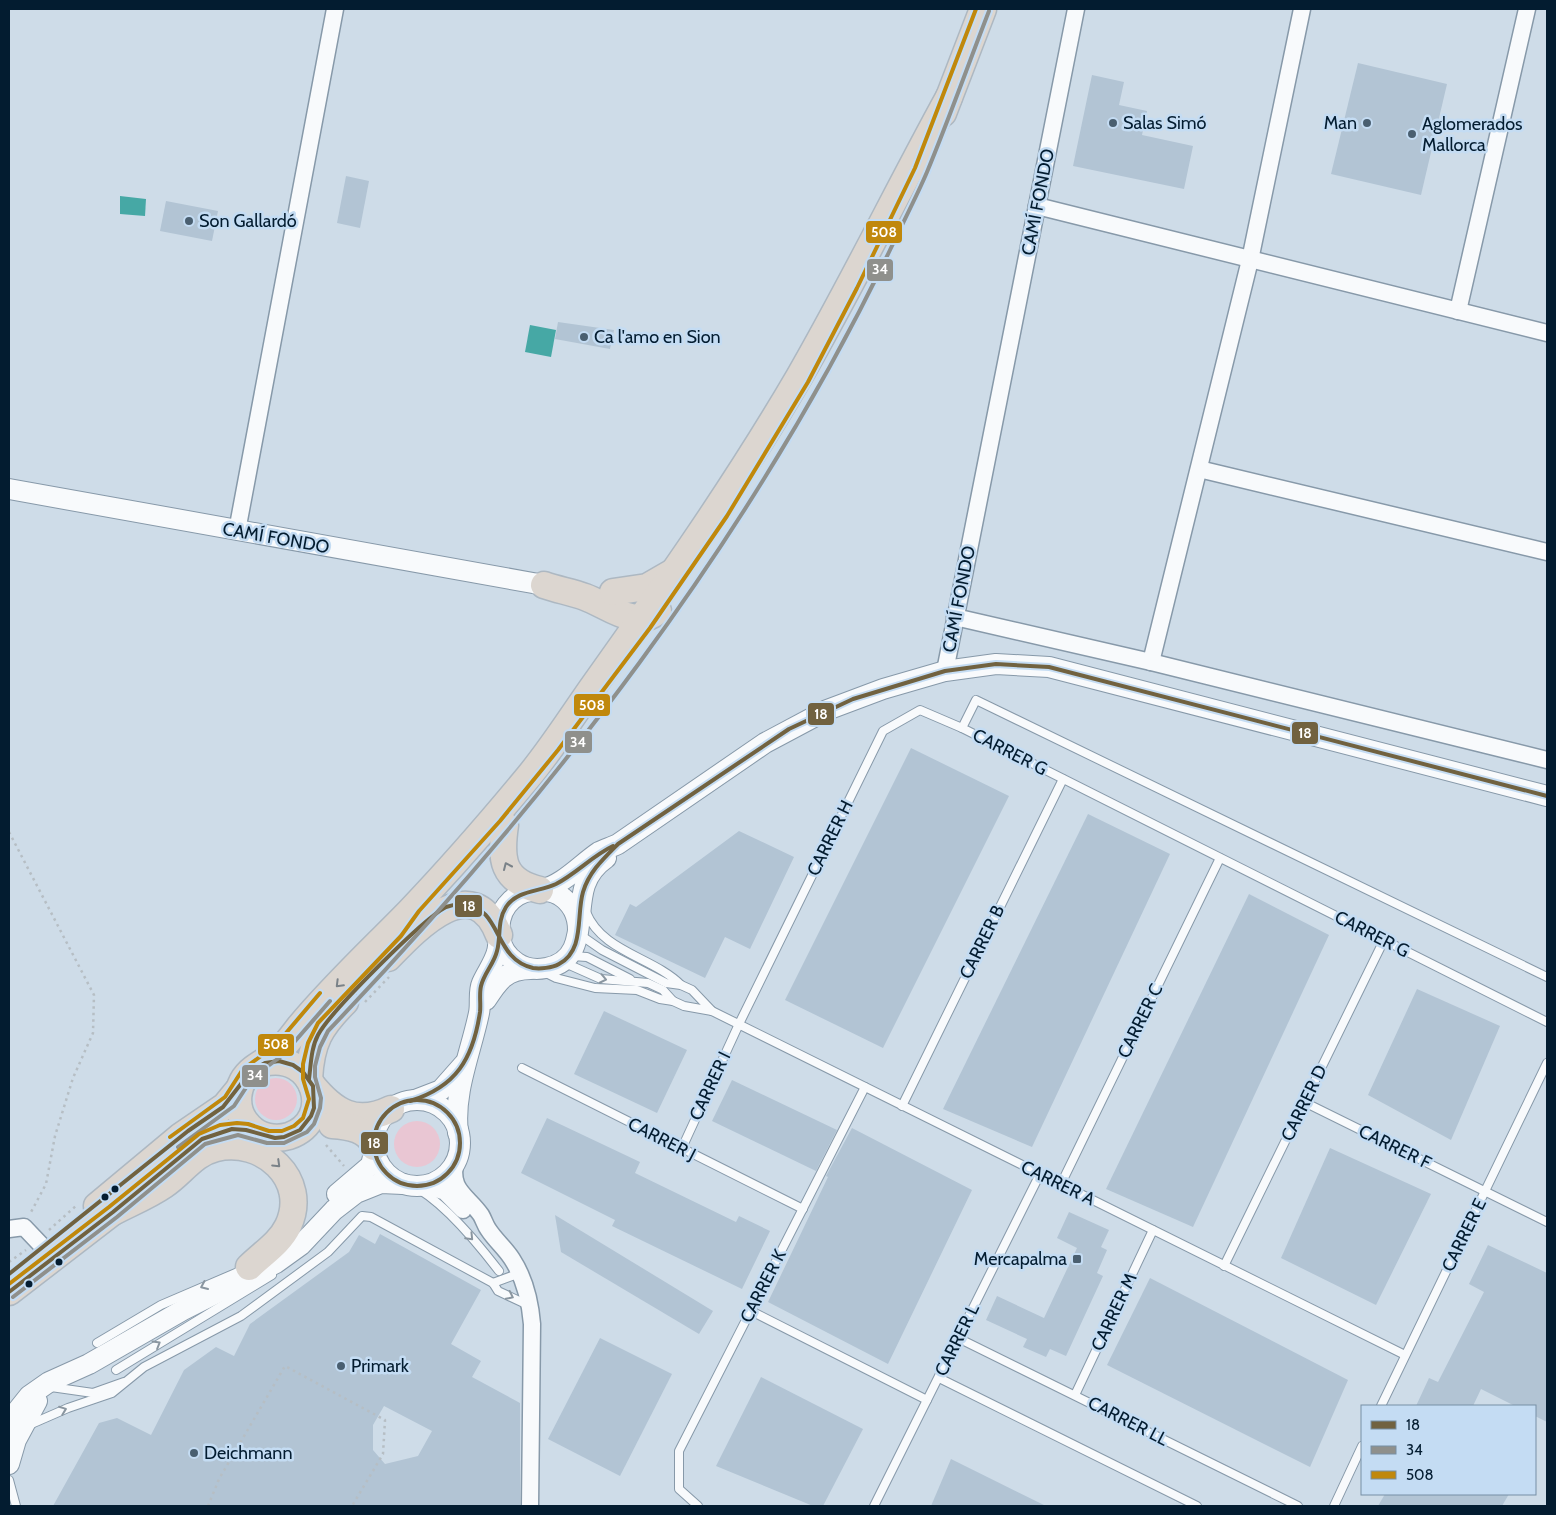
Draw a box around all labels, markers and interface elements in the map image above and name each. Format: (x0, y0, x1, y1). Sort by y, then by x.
place label: Salas Simó (1123, 112, 1207, 134)
place label: Man (1324, 112, 1357, 134)
place label: Aglomerados Mallorca (1422, 113, 1523, 156)
marker: Salas Simó (1107, 117, 1119, 129)
marker: Man (1361, 117, 1373, 129)
marker: Aglomerados Mallorca (1406, 128, 1418, 140)
street label: CAMÍ FONDO (1017, 147, 1059, 257)
place label: Son Gallardó (199, 210, 297, 232)
marker: Son Gallardó (183, 215, 195, 227)
line badge: 508 (865, 220, 903, 244)
text: 508 (871, 223, 897, 241)
line badge: 34 (866, 258, 894, 282)
text: 34 (872, 260, 888, 278)
place label: Ca l'amo en Sion (594, 326, 721, 348)
marker: Ca l'amo en Sion (578, 331, 590, 343)
street label: CAMÍ FONDO (221, 518, 331, 558)
street label: CAMÍ FONDO (938, 544, 980, 654)
line badge: 508 (573, 693, 611, 717)
text: 508 (579, 696, 605, 714)
line badge: 18 (807, 702, 835, 726)
text: 18 (814, 705, 828, 723)
line badge: 18 (1291, 721, 1319, 745)
street label: CARRER G (969, 724, 1051, 780)
text: 18 (1298, 724, 1312, 742)
line badge: 34 (564, 730, 593, 754)
text: 34 (570, 733, 586, 751)
street label: CARRER H (802, 797, 858, 879)
one-way arrow (503, 863, 513, 872)
line badge: 18 (454, 894, 483, 918)
text: 18 (462, 897, 476, 915)
street label: CARRER B (955, 901, 1009, 983)
street label: CARRER G (1331, 906, 1413, 962)
one-way arrow (599, 973, 608, 984)
one-way arrow (336, 978, 345, 987)
street label: CARRER C (1113, 980, 1167, 1062)
line badge: 508 (257, 1033, 295, 1057)
text: 508 (263, 1035, 289, 1053)
street label: CARRER I (685, 1048, 735, 1124)
street label: CARRER D (1276, 1061, 1332, 1145)
line badge: 34 (241, 1064, 269, 1088)
text: 34 (247, 1066, 263, 1084)
street label: CARRER J (624, 1113, 700, 1165)
street label: CARRER F (1355, 1120, 1435, 1174)
line badge: 18 (360, 1131, 389, 1155)
text: 18 (367, 1134, 381, 1152)
street label: CARRER A (1017, 1156, 1099, 1210)
one-way arrow (271, 1158, 280, 1167)
unlabelled marker (110, 1184, 120, 1194)
unlabelled marker (100, 1192, 110, 1202)
street label: CARRER E (1437, 1195, 1491, 1275)
one-way arrow (464, 1231, 473, 1240)
street label: CARRER K (735, 1245, 791, 1326)
place label: Mercapalma (974, 1248, 1067, 1270)
marker: Mercapalma (1071, 1253, 1083, 1265)
unlabelled marker (54, 1257, 64, 1267)
street label: CARRER M (1086, 1270, 1142, 1354)
unlabelled marker (24, 1279, 34, 1289)
one-way arrow (200, 1279, 209, 1290)
one-way arrow (505, 1290, 514, 1301)
street label: CARRER L (930, 1300, 984, 1380)
one-way arrow (151, 1340, 160, 1350)
place label: Primark (351, 1355, 410, 1377)
marker: Primark (335, 1360, 347, 1372)
street label: CARRER LL (1084, 1391, 1172, 1451)
legend (1361, 1405, 1536, 1495)
one-way arrow (58, 1406, 67, 1416)
text: 18 (1406, 1416, 1420, 1434)
text: 34 (1406, 1441, 1423, 1459)
place label: Deichmann (204, 1442, 293, 1464)
marker: Deichmann (188, 1447, 200, 1459)
text: 508 (1406, 1466, 1434, 1484)

